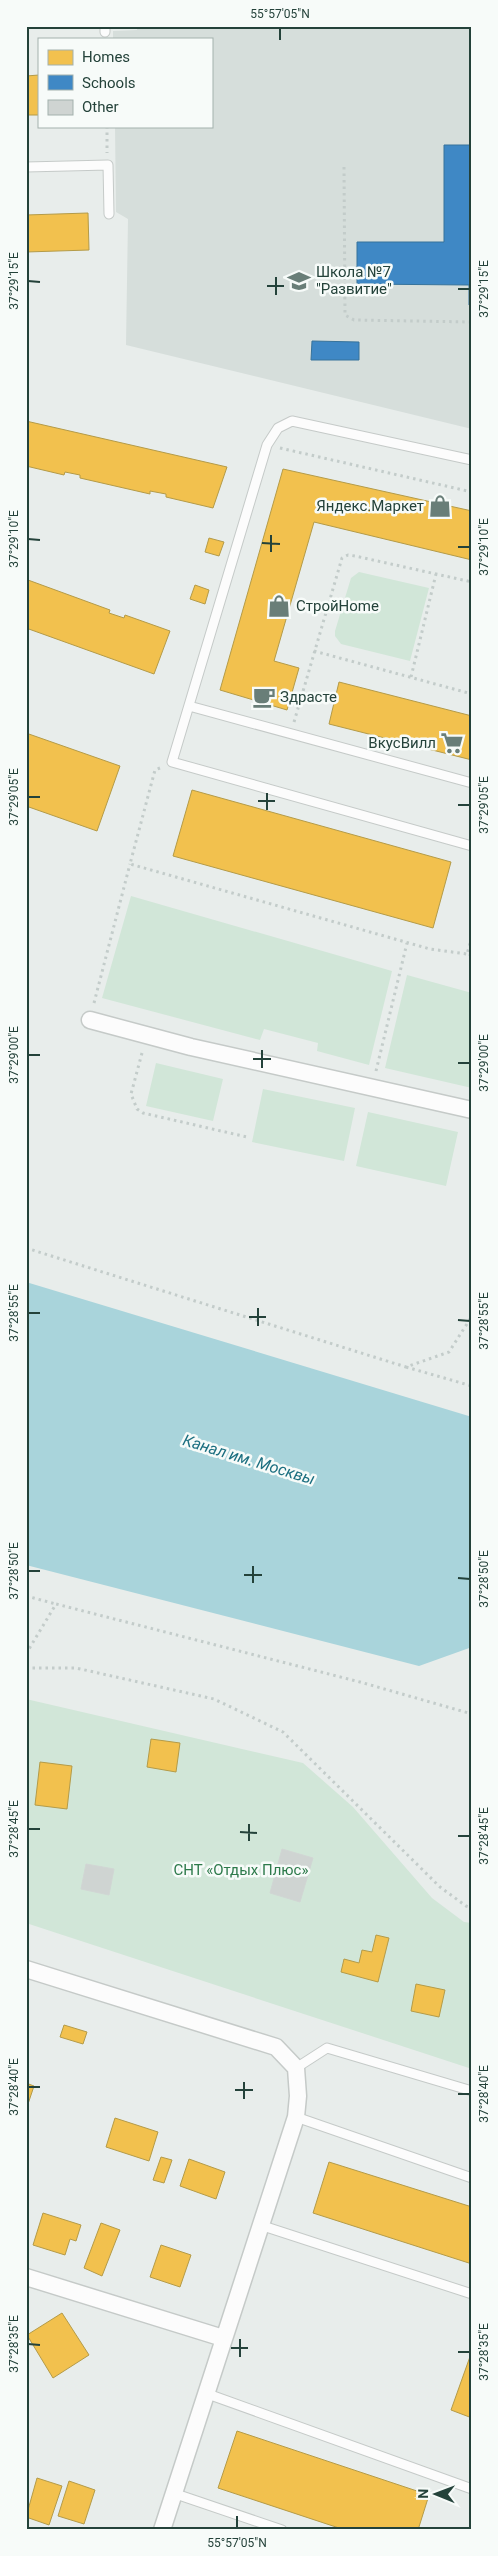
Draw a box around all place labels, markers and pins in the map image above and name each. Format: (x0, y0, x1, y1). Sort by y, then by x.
place label: Школа №7 "Развитие" (316, 263, 392, 298)
school or university icon: Школа №7 "Развитие" (286, 268, 312, 294)
shop icon: Яндекс.Маркет (427, 493, 453, 519)
place label: Яндекс.Маркет (316, 497, 424, 515)
shop icon: СтройHome (266, 593, 292, 619)
place label: СтройHome (296, 597, 379, 615)
cafe icon: Здрасте (251, 684, 277, 710)
place label: Здрасте (280, 688, 337, 706)
supermarket icon: ВкусВилл (439, 730, 465, 756)
place label: ВкусВилл (368, 734, 436, 752)

